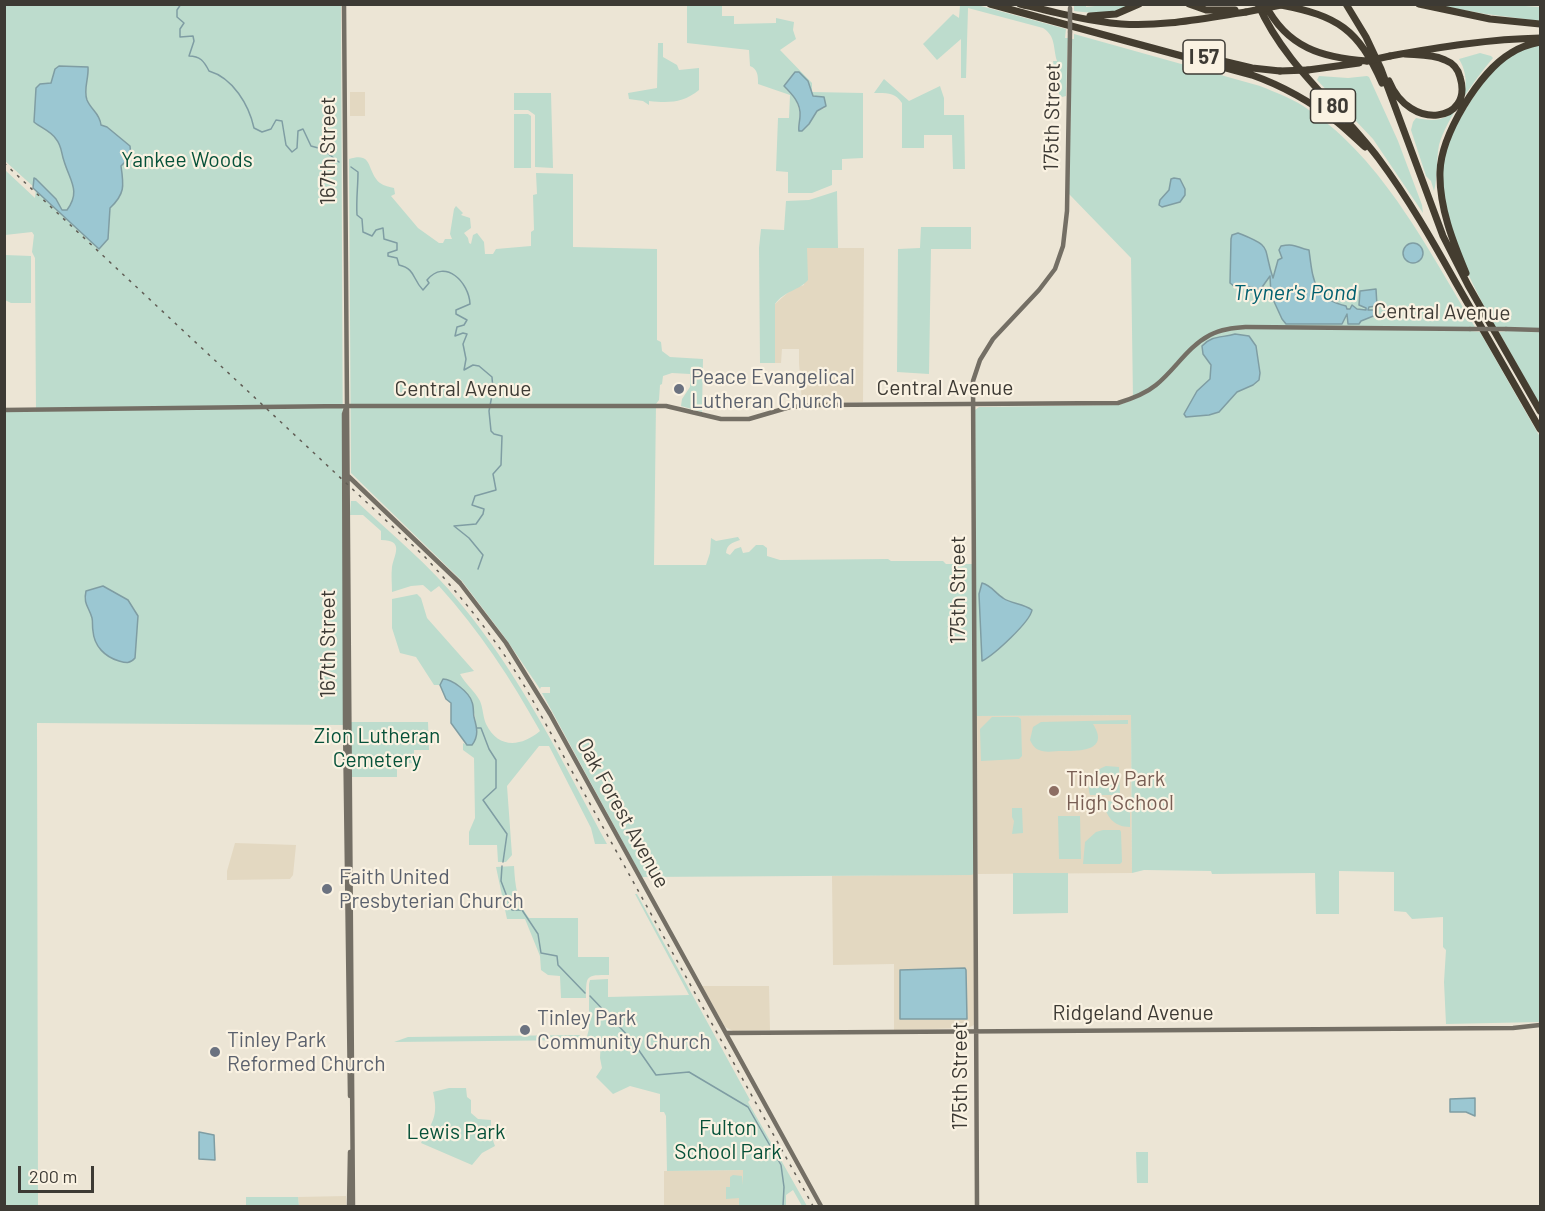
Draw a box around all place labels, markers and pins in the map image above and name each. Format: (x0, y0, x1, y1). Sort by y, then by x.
place label: Peace Evangelical Lutheran Church (691, 364, 855, 414)
marker: Peace Evangelical Lutheran Church (672, 382, 686, 396)
place label: Tinley Park High School (1066, 766, 1174, 816)
marker: Tinley Park High School (1047, 784, 1061, 798)
place label: Faith United Presbyterian Church (339, 864, 524, 914)
marker: Faith United Presbyterian Church (320, 882, 334, 896)
place label: Tinley Park Community Church (537, 1005, 710, 1055)
marker: Tinley Park Community Church (518, 1023, 532, 1037)
place label: Tinley Park Reformed Church (227, 1027, 386, 1077)
marker: Tinley Park Reformed Church (208, 1045, 222, 1059)

